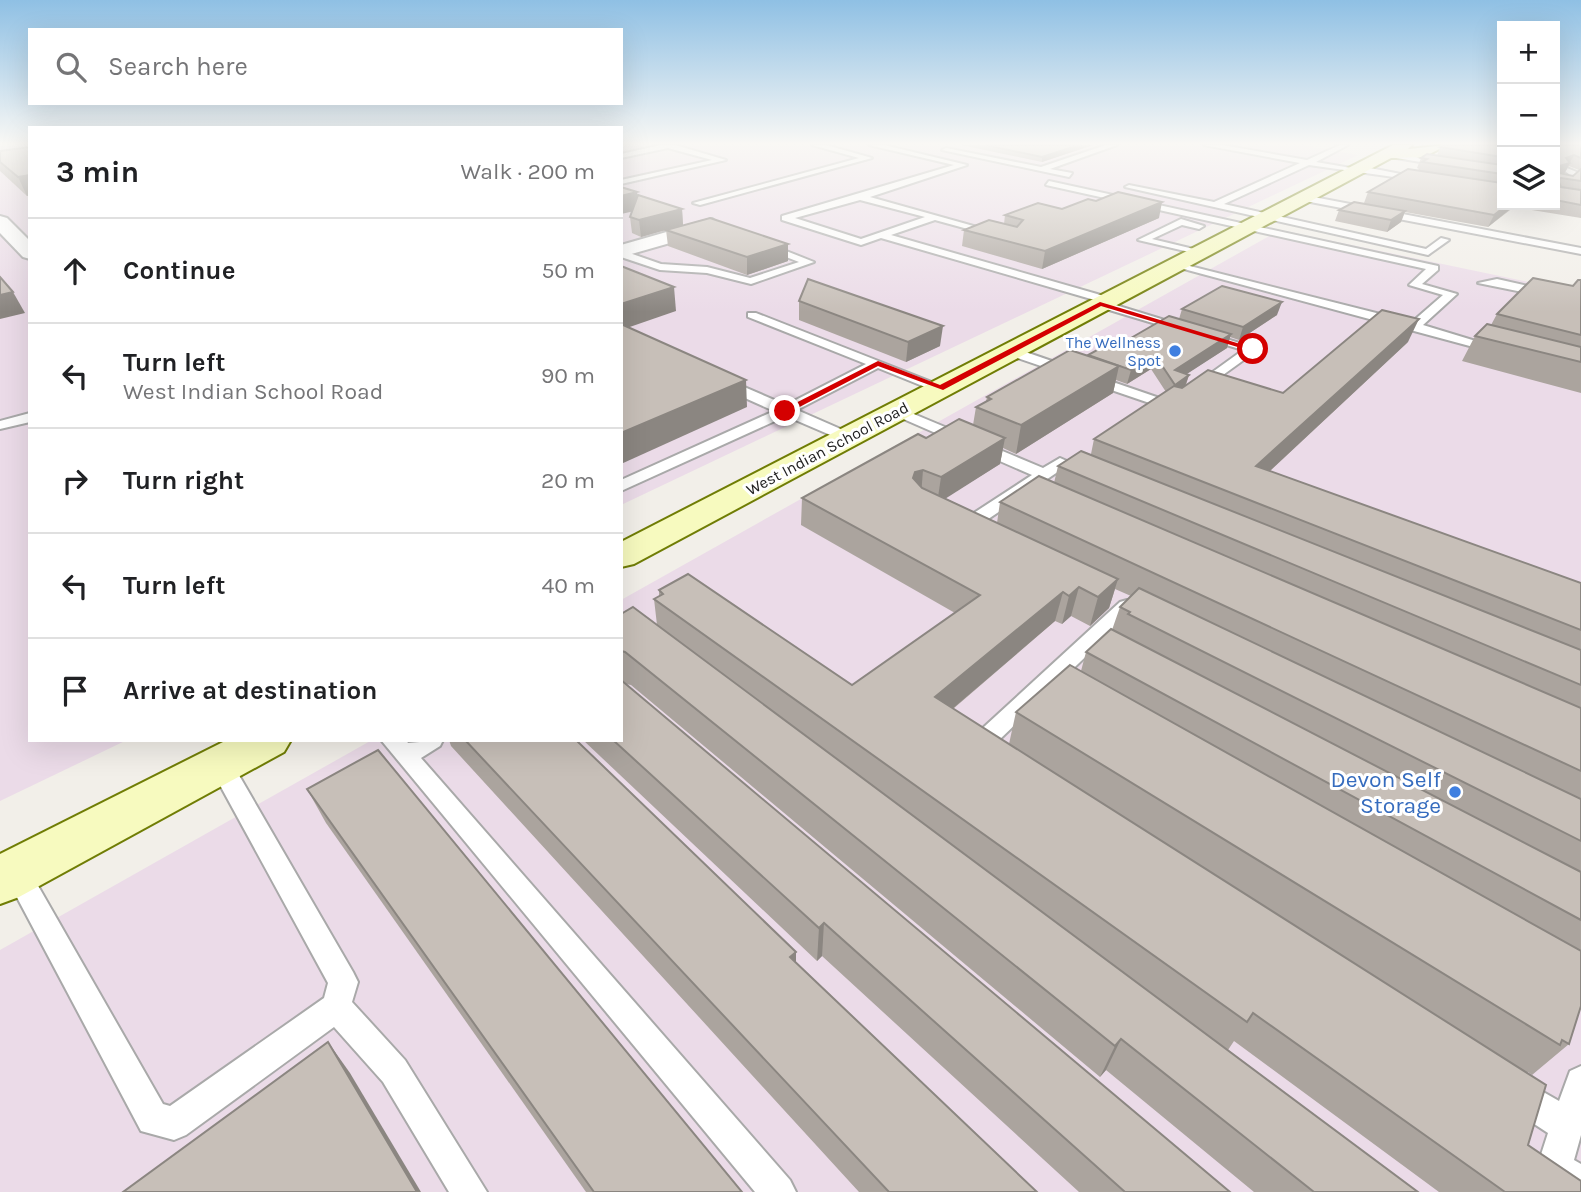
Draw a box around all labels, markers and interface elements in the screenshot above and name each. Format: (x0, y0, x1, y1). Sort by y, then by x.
map controls (1497, 21, 1560, 210)
button: + (1497, 21, 1560, 84)
search box (28, 28, 623, 105)
icon: search (52, 48, 90, 86)
text: Search here (108, 51, 248, 82)
button: − (1497, 84, 1560, 147)
button: layers (1497, 147, 1560, 210)
text: 3 min (56, 154, 139, 190)
text: Walk · 200 m (460, 158, 595, 185)
icon: ahead (56, 252, 94, 290)
text: Continue (123, 255, 235, 286)
text: 50 m (541, 257, 595, 284)
place label: The Wellness Spot (1066, 333, 1161, 370)
route start (1237, 333, 1268, 364)
marker: The Wellness Spot (1167, 343, 1183, 359)
text: Turn left (123, 347, 225, 378)
icon: left (56, 357, 94, 395)
text: 90 m (541, 362, 595, 389)
text: West Indian School Road (123, 378, 383, 405)
route end (769, 395, 800, 426)
street label: West Indian School Road (743, 398, 912, 499)
icon: right (56, 462, 94, 500)
text: Turn right (123, 465, 244, 496)
text: 20 m (541, 467, 595, 494)
icon: left (56, 567, 94, 605)
text: Turn left (123, 570, 225, 601)
text: 40 m (542, 572, 595, 599)
icon: arrive (56, 672, 94, 710)
text: Arrive at destination (123, 675, 377, 706)
place label: Devon Self Storage (1331, 766, 1441, 819)
marker: Devon Self Storage (1447, 784, 1463, 800)

